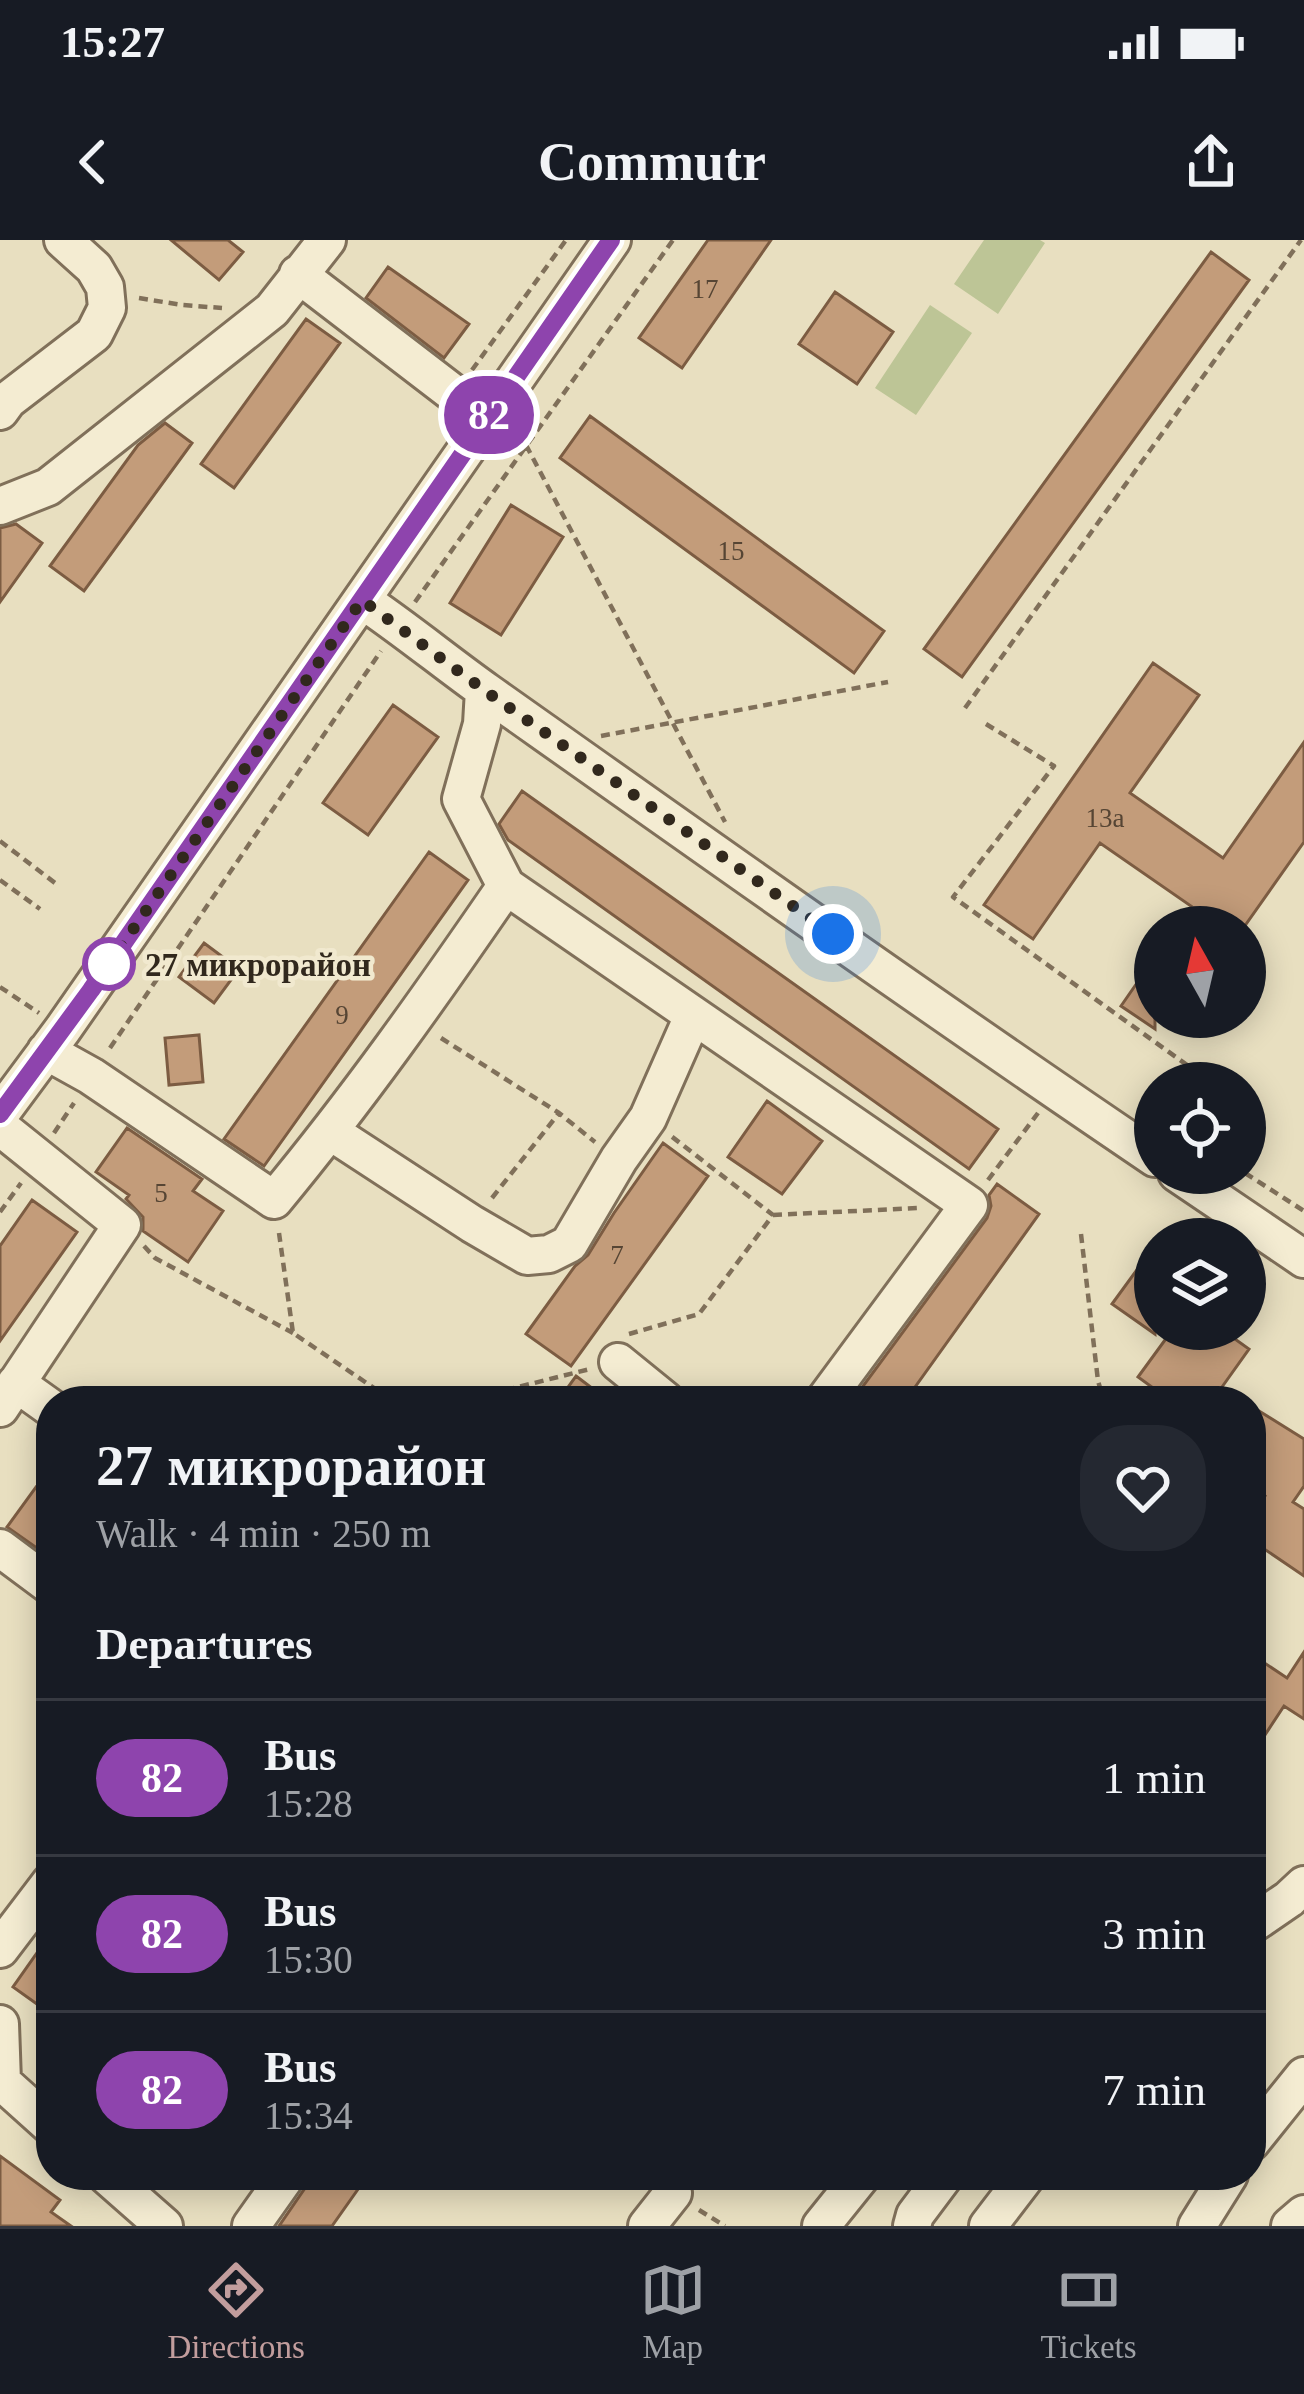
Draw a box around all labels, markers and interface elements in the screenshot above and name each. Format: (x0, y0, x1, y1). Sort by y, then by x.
text: 15:27 (60, 17, 165, 67)
icon: back (60, 129, 126, 195)
icon: share (1178, 129, 1244, 195)
text: Commutr (538, 132, 766, 192)
house number: 17 (692, 274, 719, 304)
line badge: 82 (435, 376, 543, 454)
text: 82 (468, 392, 510, 438)
house number: 15 (718, 536, 745, 566)
house number: 13а (1086, 803, 1125, 833)
your location (803, 904, 863, 964)
north arrow (1134, 906, 1266, 1038)
map controls (1134, 906, 1266, 1350)
marker: 27 микрорайон (84, 939, 134, 989)
place label: 27 микрорайон (145, 947, 371, 983)
house number: 9 (335, 1000, 349, 1030)
button: locate (1134, 1062, 1266, 1194)
house number: 5 (154, 1178, 168, 1208)
button: layers (1134, 1218, 1266, 1350)
house number: 7 (610, 1240, 624, 1270)
button: heart (1080, 1425, 1206, 1551)
text: 27 микрорайон (96, 1434, 486, 1497)
text: Walk · 4 min · 250 m (96, 1512, 431, 1555)
text: Departures (96, 1619, 313, 1669)
text: Bus (264, 1730, 337, 1780)
text: 1 min (1102, 1753, 1206, 1803)
text: 82 (141, 1755, 183, 1801)
text: 15:28 (264, 1782, 353, 1825)
text: Bus (264, 1886, 337, 1936)
text: 3 min (1102, 1909, 1206, 1959)
text: 82 (141, 1911, 183, 1957)
text: 15:30 (264, 1938, 353, 1981)
text: Bus (264, 2042, 337, 2092)
text: 7 min (1102, 2065, 1206, 2115)
text: 82 (141, 2067, 183, 2113)
text: 15:34 (264, 2094, 353, 2137)
tab: Directions (167, 2257, 305, 2366)
tab: Map (640, 2257, 706, 2366)
tab: Tickets (1041, 2257, 1137, 2366)

